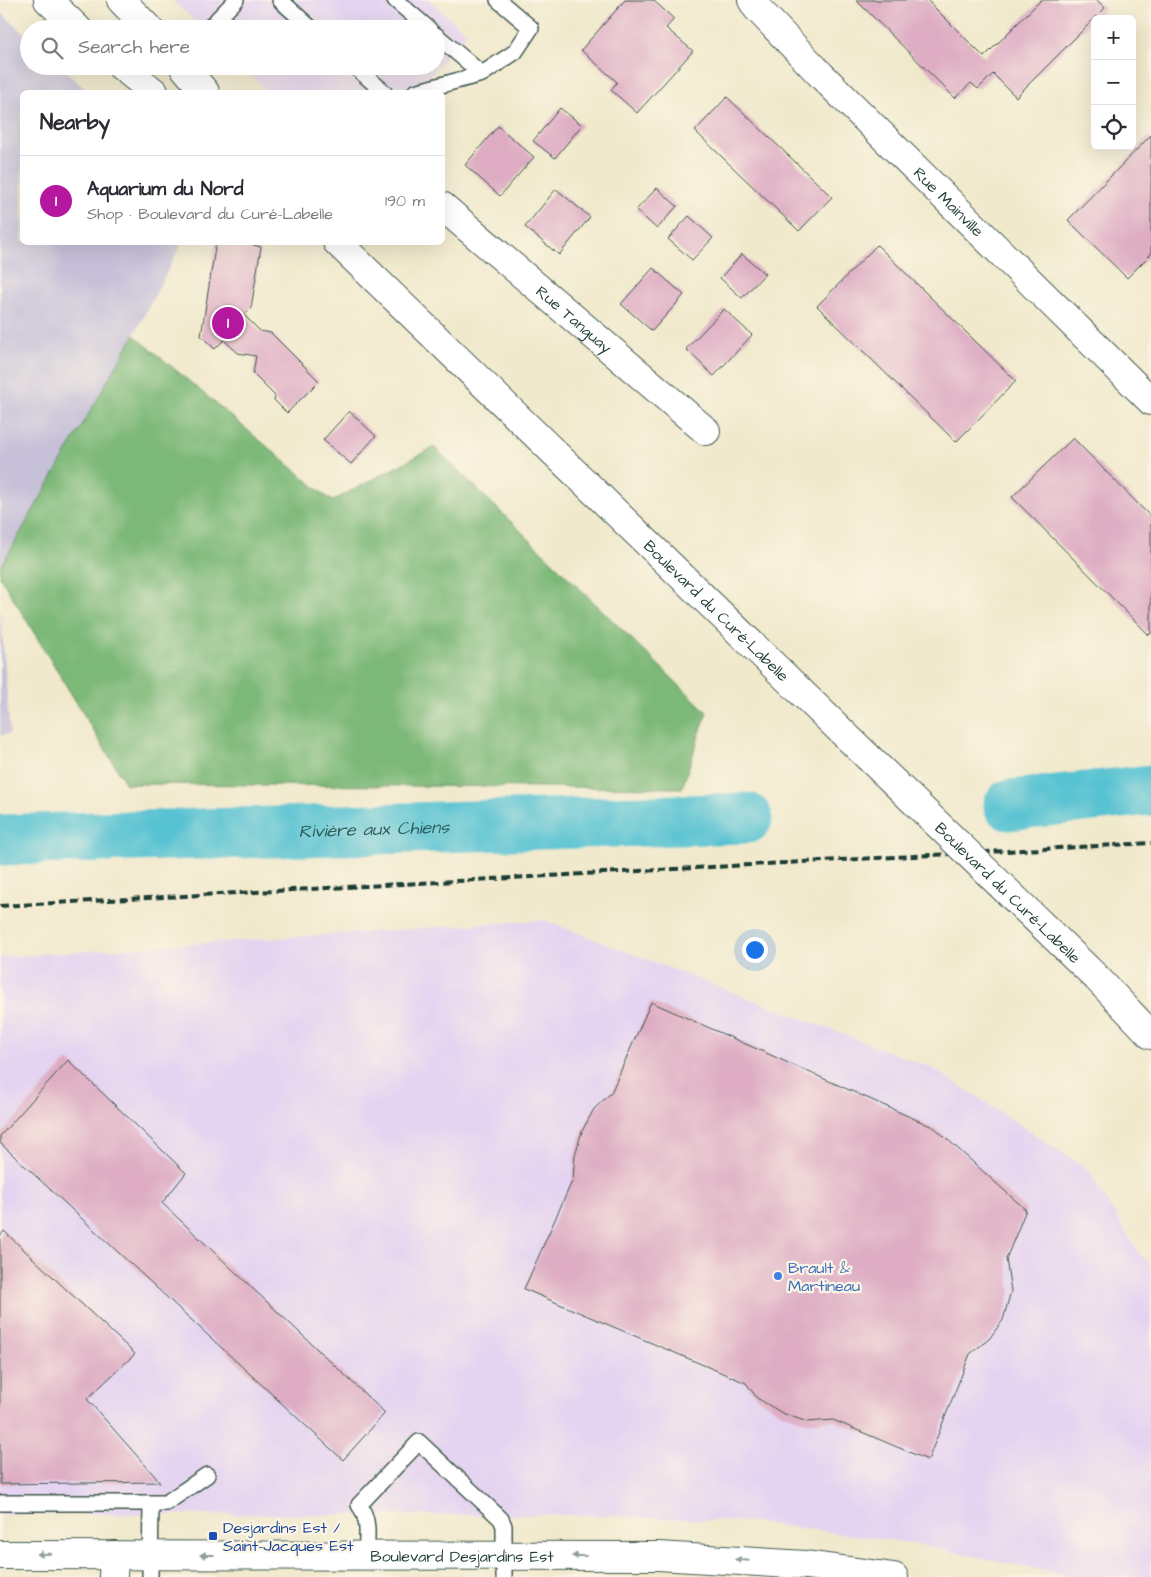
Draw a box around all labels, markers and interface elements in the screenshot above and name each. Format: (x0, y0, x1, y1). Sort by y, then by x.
map controls (1091, 15, 1136, 150)
button: + (1091, 15, 1136, 60)
search box (20, 20, 445, 75)
icon: search (38, 34, 66, 62)
text: Search here (78, 34, 190, 61)
button: − (1091, 60, 1136, 105)
button: locate (1091, 105, 1136, 150)
text: Nearby (40, 108, 110, 137)
street label: Rue Mainville (908, 162, 989, 242)
text: Aquarium du Nord (87, 176, 243, 203)
text: 1 (55, 190, 57, 212)
text: 190 m (385, 190, 425, 212)
text: Shop · Boulevard du Curé-Labelle (87, 203, 333, 225)
street label: Rue Tanguay (531, 281, 617, 359)
pin: 1 (212, 304, 244, 342)
street label: Boulevard du Curé-Labelle (638, 535, 794, 687)
water label: Rivière aux Chiens (298, 815, 450, 844)
street label: Boulevard du Curé-Labelle (930, 818, 1086, 969)
your location (742, 937, 768, 963)
place label: Brault & Martineau (788, 1257, 860, 1297)
marker: Brault & Martineau (772, 1270, 784, 1282)
place label: Desjardins Est / Saint-Jacques Est (223, 1517, 354, 1557)
marker: Desjardins Est / Saint-Jacques Est (207, 1530, 219, 1542)
street label: Boulevard Desjardins Est (370, 1546, 554, 1568)
one-way arrow (36, 1551, 52, 1559)
one-way arrow (199, 1551, 215, 1559)
one-way arrow (571, 1552, 587, 1560)
one-way arrow (733, 1556, 749, 1564)

